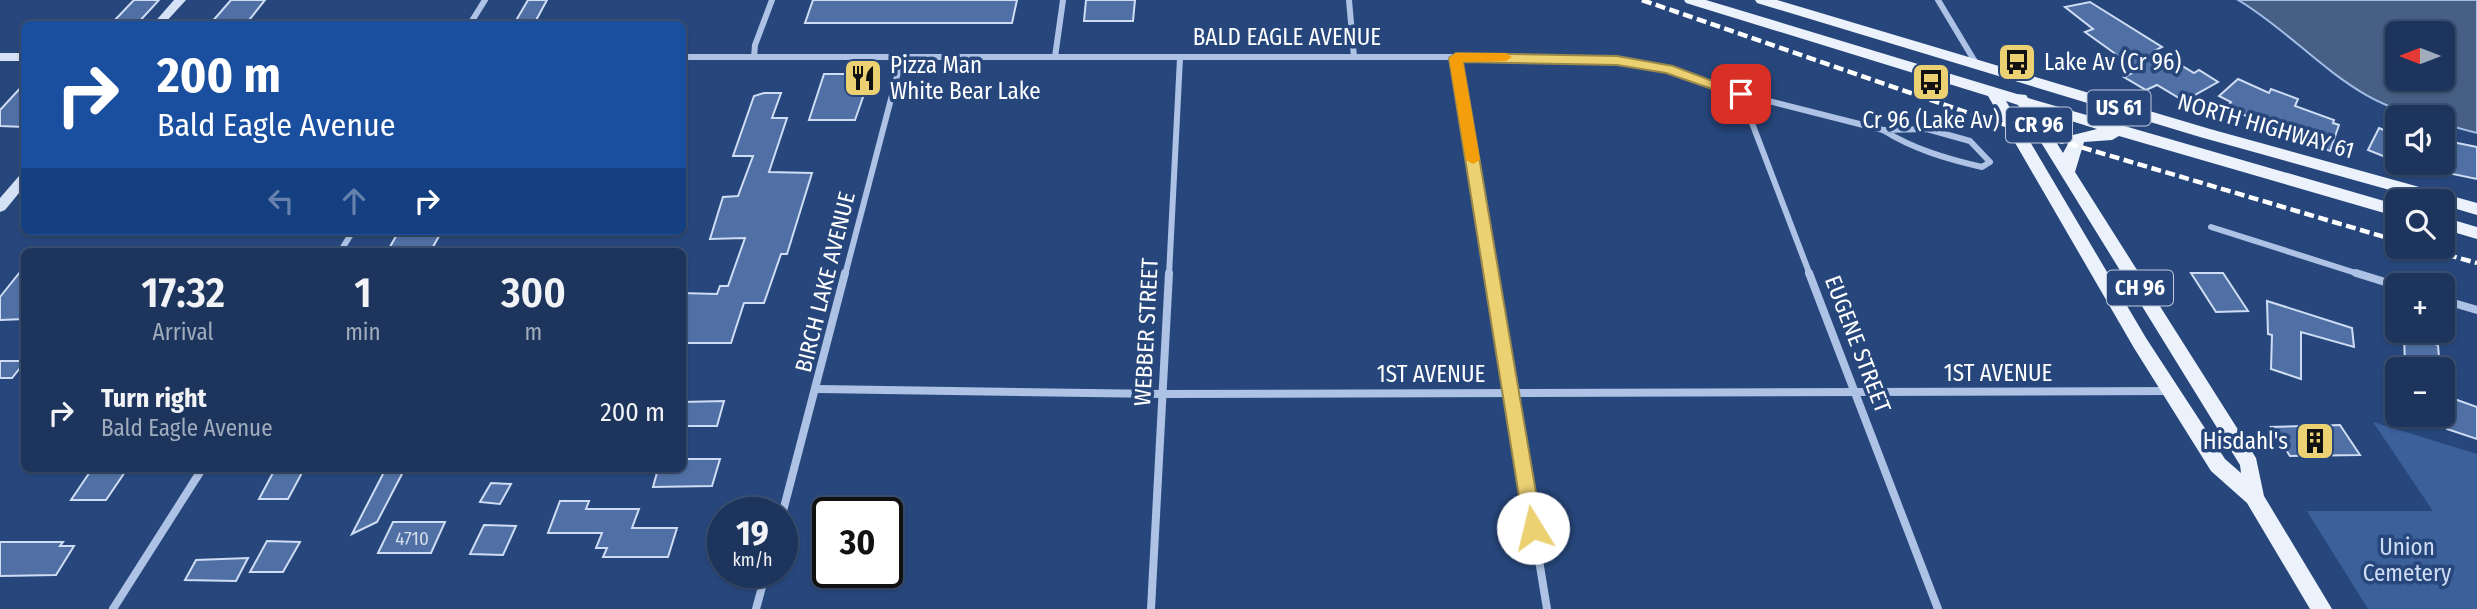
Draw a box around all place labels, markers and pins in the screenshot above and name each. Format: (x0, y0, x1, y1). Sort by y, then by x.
bus stop icon: Lake Av (Cr 96) (1996, 41, 2038, 83)
place label: Lake Av (Cr 96) (2044, 48, 2181, 76)
place label: Pizza Man White Bear Lake (890, 51, 1041, 105)
restaurant icon: Pizza Man White Bear Lake (842, 57, 884, 99)
bus stop icon: Cr 96 (Lake Av) (1910, 61, 1952, 103)
pin (1711, 64, 1771, 124)
place label: Cr 96 (Lake Av) (1862, 106, 2000, 134)
building icon: Hisdahl's (2294, 420, 2336, 462)
place label: Hisdahl's (2203, 427, 2288, 455)

